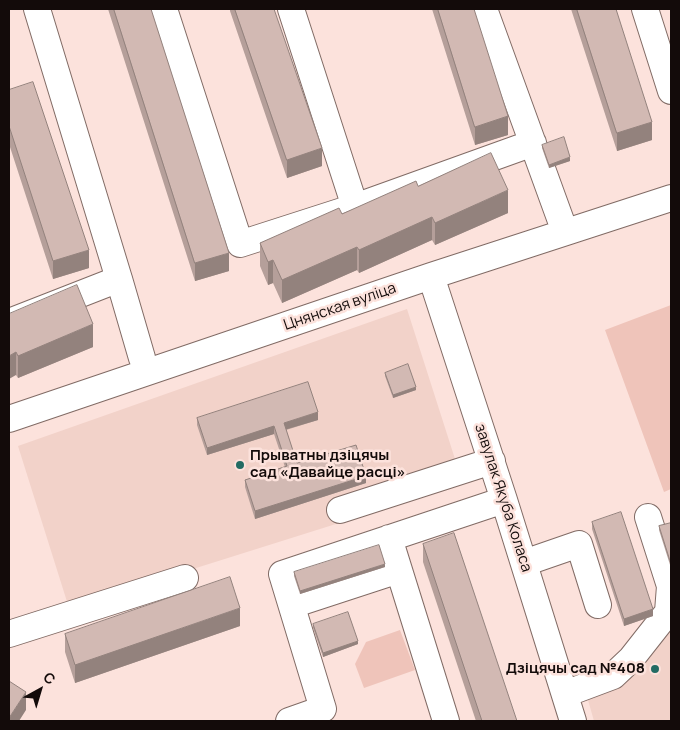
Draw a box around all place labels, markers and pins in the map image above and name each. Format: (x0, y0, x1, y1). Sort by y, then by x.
place label: Прыватны дзіцячы сад «Давайце расці» (250, 447, 406, 482)
marker: Прыватны дзіцячы сад «Давайце расці» (234, 459, 246, 471)
place label: Дзіцячы сад №408 (506, 660, 645, 678)
marker: Дзіцячы сад №408 (649, 663, 661, 675)

